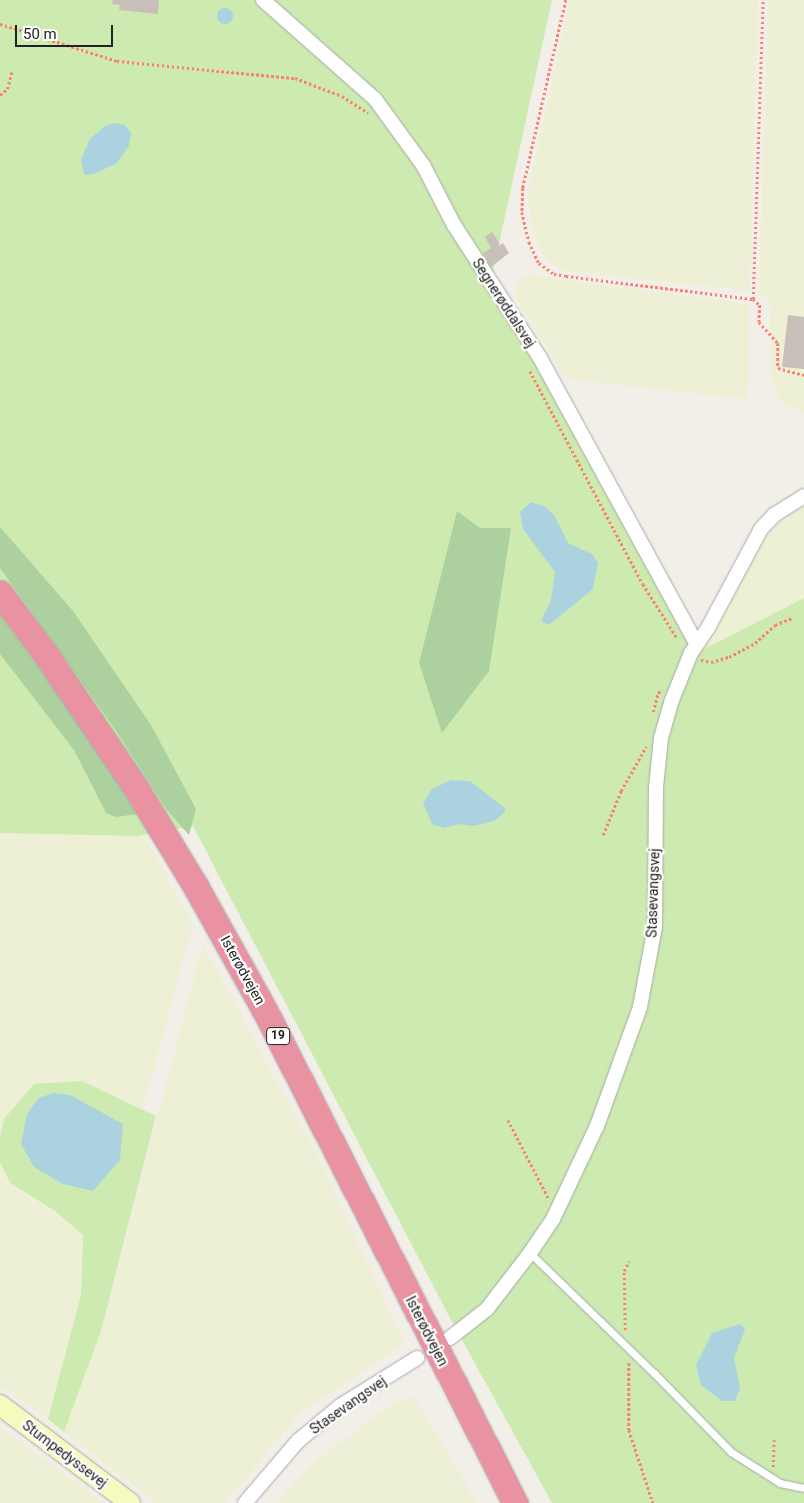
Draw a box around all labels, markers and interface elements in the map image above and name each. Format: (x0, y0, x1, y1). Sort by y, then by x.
scale bar (18, 15, 115, 47)
text: 50 m (23, 25, 57, 43)
street label: Segnerøddalsvej (469, 255, 539, 351)
street label: Stasevangsvej (643, 848, 663, 938)
street label: Isterødvejen (217, 933, 269, 1007)
road number: 19 (266, 1026, 290, 1046)
street label: Isterødvejen (402, 1293, 452, 1369)
street label: Stasevangsvej (306, 1372, 390, 1438)
street label: Stumpedyssevej (19, 1417, 111, 1491)

